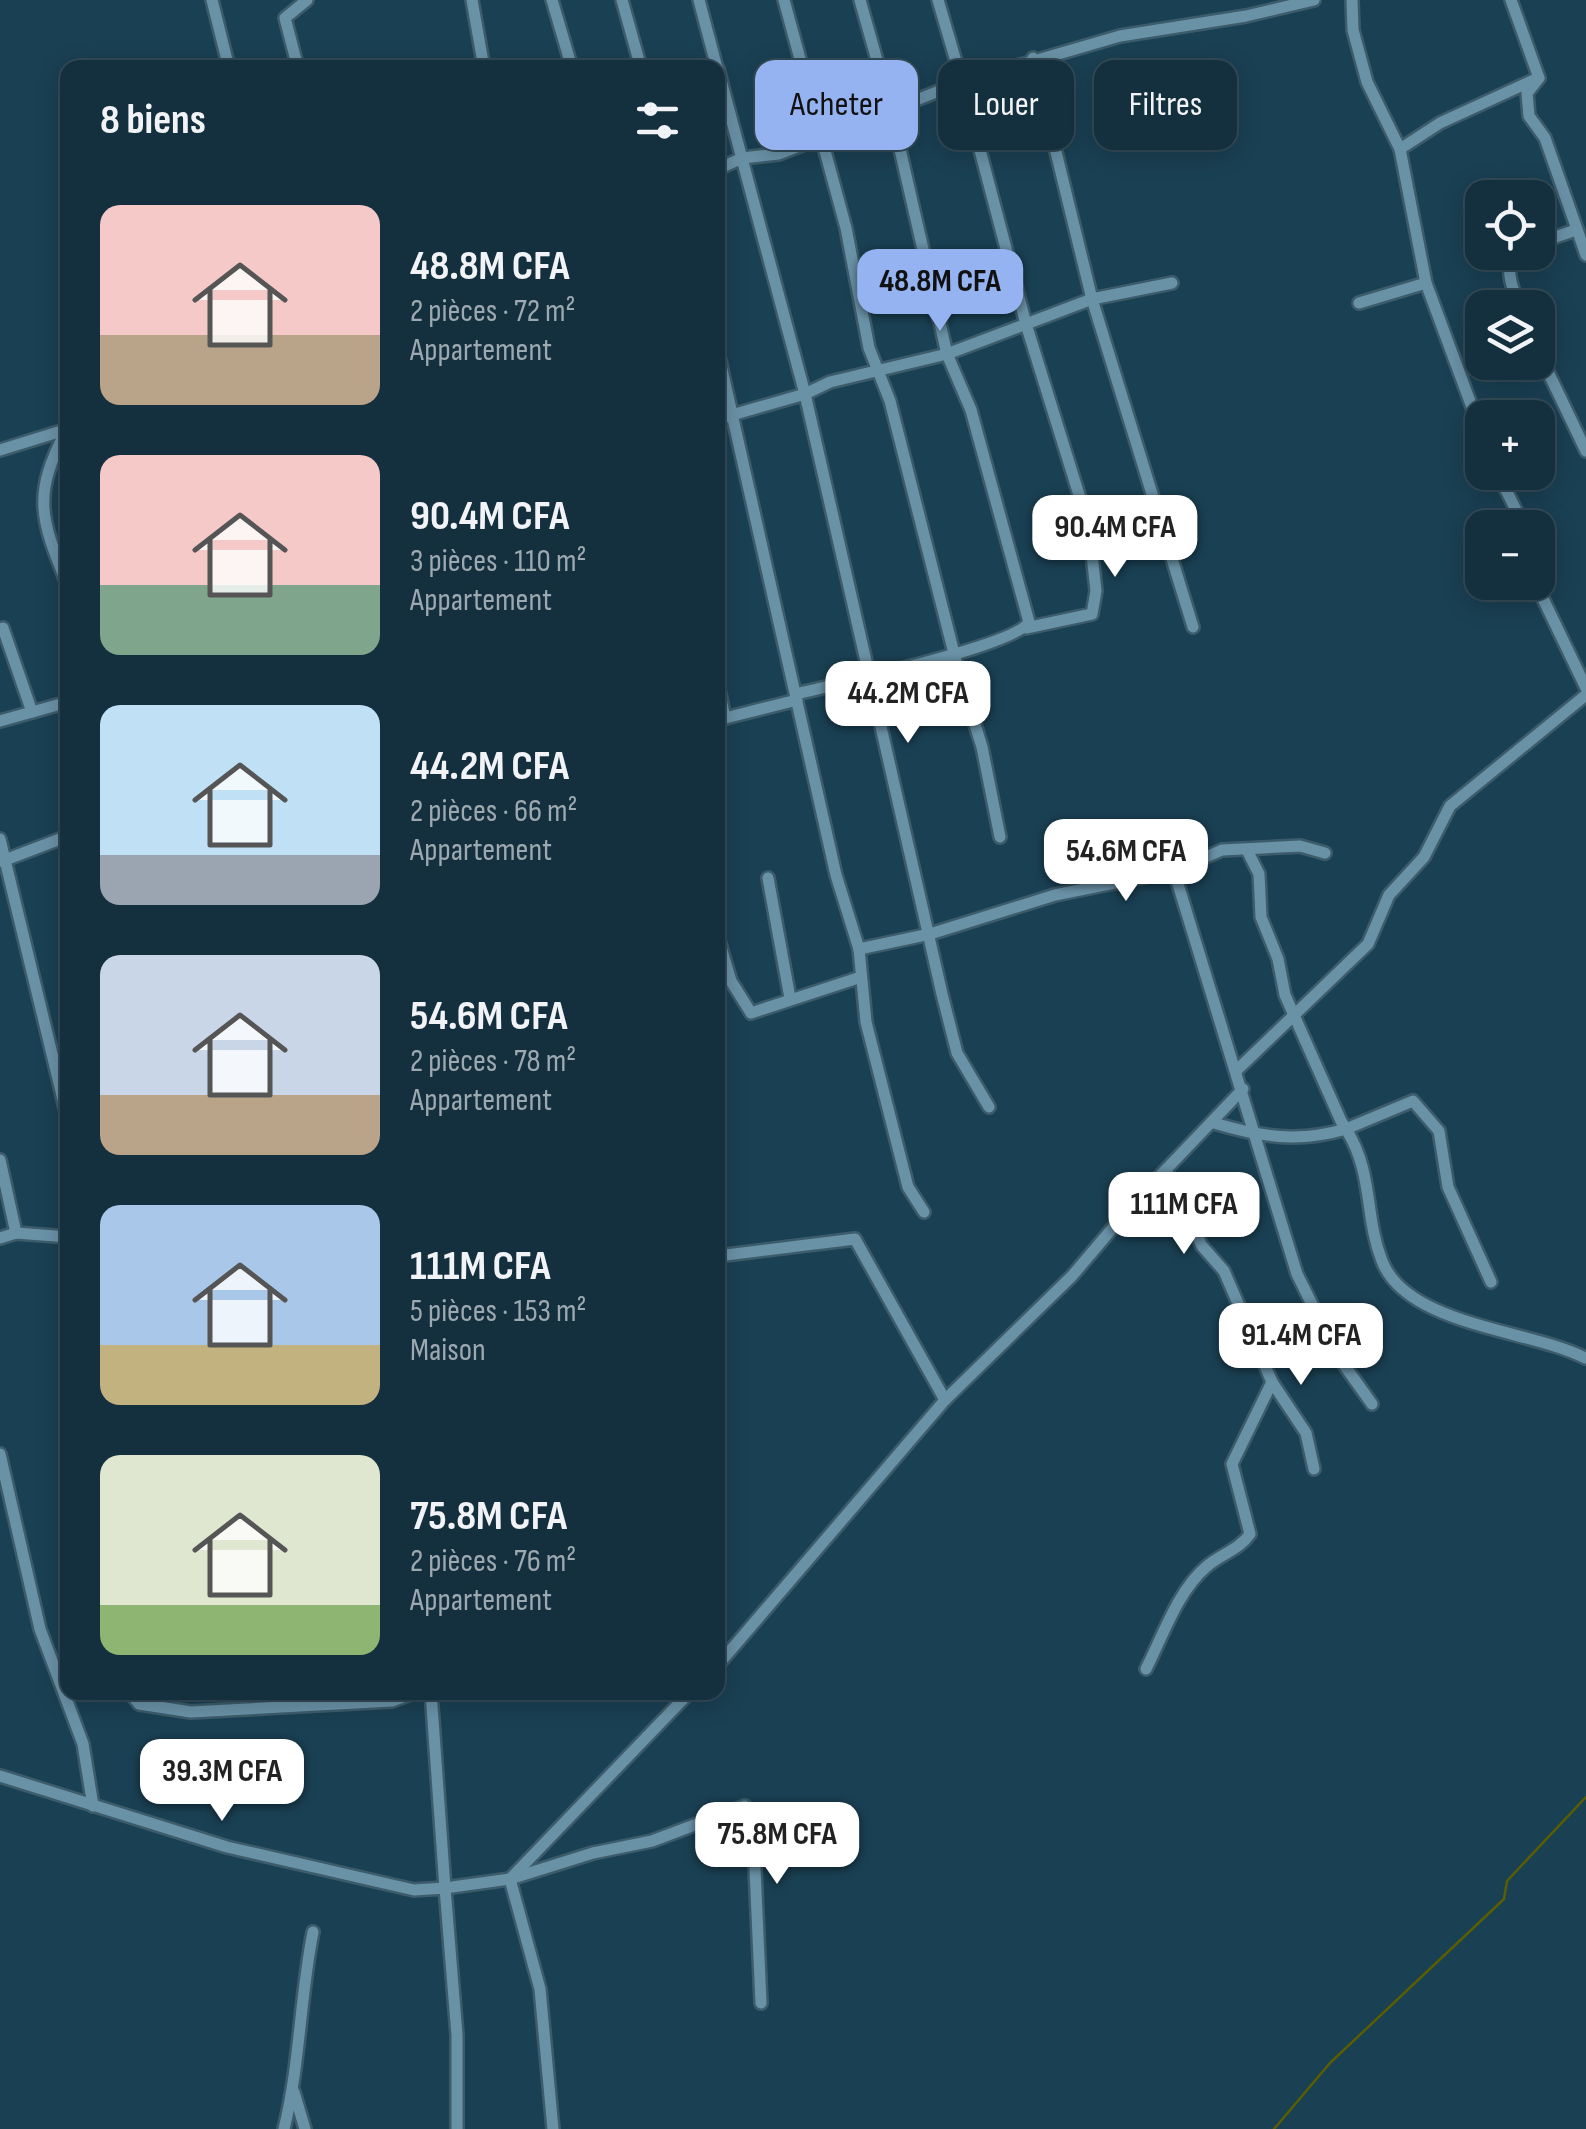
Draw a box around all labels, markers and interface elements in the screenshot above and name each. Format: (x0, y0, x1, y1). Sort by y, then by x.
chip: Acheter (755, 60, 918, 150)
chip: Louer (938, 60, 1074, 150)
chip: Filtres (1094, 60, 1237, 150)
icon: filters (630, 93, 685, 148)
text: 8 biens (100, 95, 206, 146)
map controls (1465, 180, 1555, 600)
button: locate (1465, 180, 1555, 270)
text: 48.8M CFA (410, 241, 570, 292)
icon: home (180, 245, 300, 365)
pin: 48.8M CFA (826, 249, 1054, 334)
text: 48.8M CFA (879, 262, 1001, 301)
button: layers (1465, 290, 1555, 380)
text: 2 pièces · 72 m² (410, 292, 575, 331)
text: Appartement (410, 331, 552, 370)
button: + (1465, 400, 1555, 490)
text: 90.4M CFA (410, 491, 569, 542)
icon: home (180, 495, 300, 615)
pin: 90.4M CFA (1001, 495, 1229, 580)
text: 90.4M CFA (1054, 508, 1176, 547)
button: − (1465, 510, 1555, 600)
text: 3 pièces · 110 m² (410, 542, 586, 581)
text: Appartement (410, 581, 552, 620)
pin: 44.2M CFA (794, 661, 1022, 746)
text: 44.2M CFA (847, 674, 969, 713)
text: 44.2M CFA (410, 741, 569, 792)
icon: home (180, 745, 300, 865)
text: 2 pièces · 66 m² (410, 792, 578, 831)
pin: 54.6M CFA (1012, 819, 1240, 904)
text: Appartement (410, 831, 552, 870)
text: 54.6M CFA (1066, 832, 1186, 871)
text: 54.6M CFA (410, 991, 568, 1042)
icon: home (180, 995, 300, 1115)
text: 2 pièces · 78 m² (410, 1042, 576, 1081)
text: Appartement (410, 1081, 552, 1120)
pin: 111M CFA (1081, 1172, 1287, 1257)
text: 111M CFA (1131, 1185, 1238, 1224)
text: 111M CFA (410, 1241, 550, 1292)
icon: home (180, 1245, 300, 1365)
text: 5 pièces · 153 m² (410, 1292, 587, 1331)
pin: 91.4M CFA (1187, 1303, 1415, 1388)
text: 91.4M CFA (1241, 1316, 1361, 1355)
text: Maison (410, 1331, 486, 1370)
text: 75.8M CFA (410, 1491, 567, 1542)
icon: home (180, 1495, 300, 1615)
text: 2 pièces · 76 m² (410, 1542, 576, 1581)
text: Appartement (410, 1581, 552, 1620)
pin: 39.3M CFA (108, 1739, 336, 1824)
text: 39.3M CFA (162, 1752, 282, 1791)
pin: 75.8M CFA (663, 1802, 891, 1887)
text: 75.8M CFA (717, 1815, 837, 1854)

